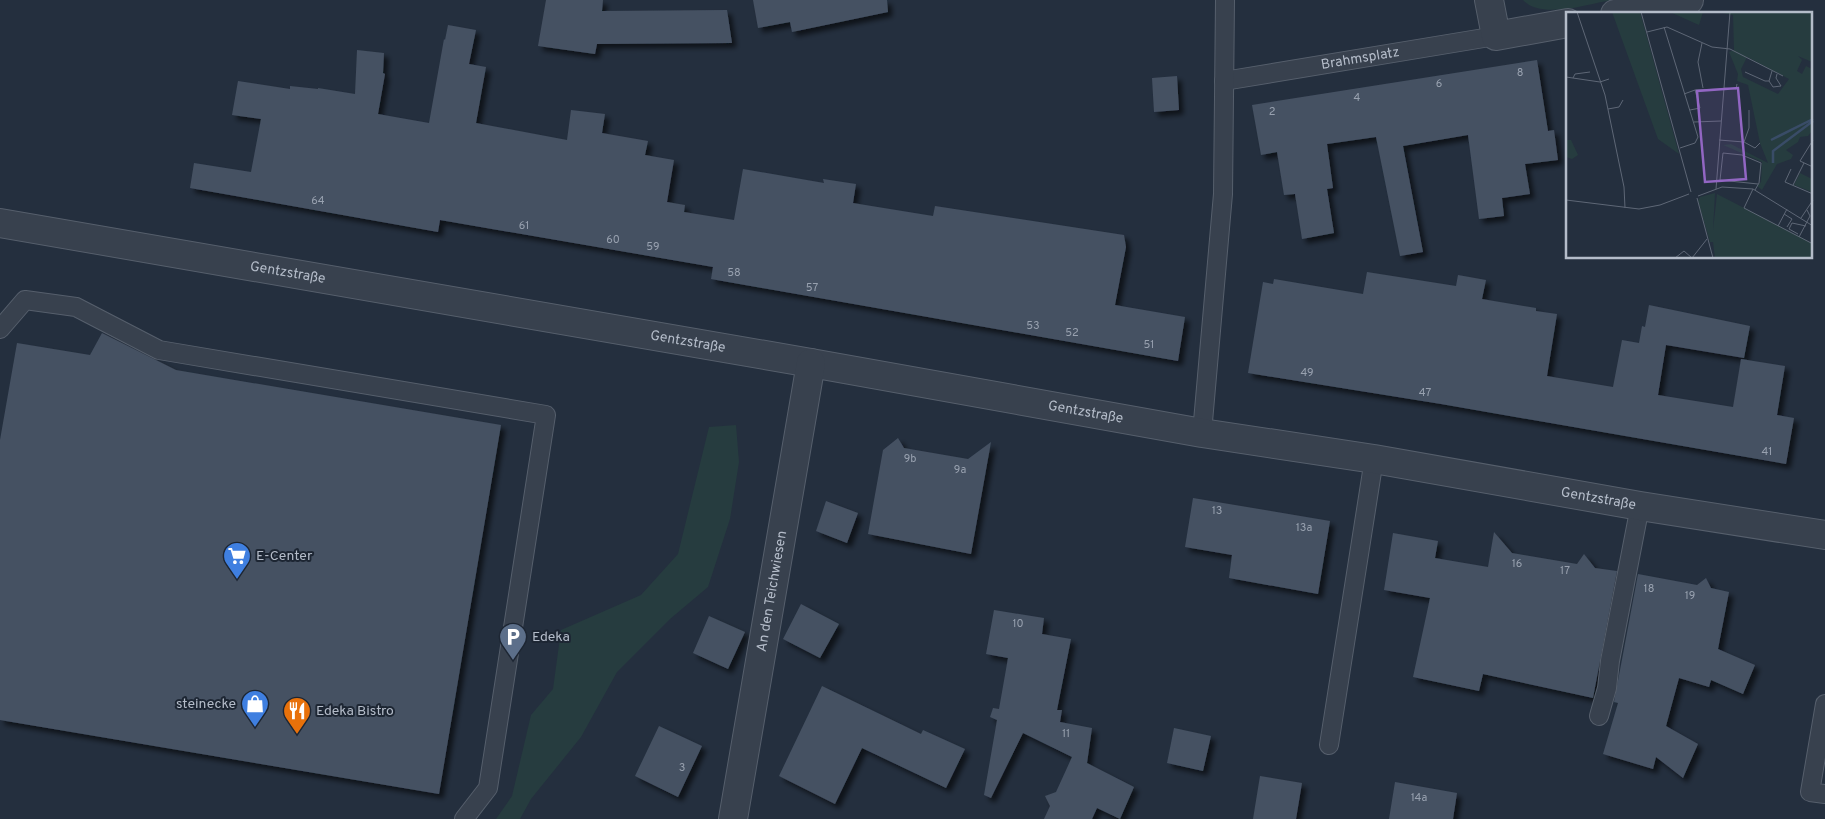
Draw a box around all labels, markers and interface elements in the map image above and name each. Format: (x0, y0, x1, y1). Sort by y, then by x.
inset map (1566, 12, 1812, 259)
street label: Brahmsplatz (1320, 44, 1401, 73)
house number: 8 (1517, 66, 1523, 80)
house number: 6 (1436, 77, 1442, 91)
house number: 4 (1354, 91, 1361, 105)
house number: 2 (1269, 105, 1275, 119)
house number: 64 (311, 194, 325, 208)
house number: 61 (519, 219, 529, 233)
house number: 60 (606, 233, 620, 247)
house number: 59 (646, 240, 660, 254)
street label: Gentzstraße (249, 258, 327, 288)
house number: 58 (727, 266, 741, 280)
house number: 57 (806, 281, 818, 295)
house number: 53 (1026, 319, 1040, 333)
house number: 52 (1065, 326, 1079, 340)
street label: Gentzstraße (649, 327, 727, 357)
house number: 51 (1144, 338, 1154, 352)
house number: 49 (1300, 366, 1314, 380)
house number: 47 (1419, 386, 1431, 400)
street label: Gentzstraße (1047, 397, 1125, 427)
house number: 41 (1762, 445, 1772, 459)
house number: 9b (904, 452, 916, 466)
house number: 9a (954, 463, 966, 477)
street label: Gentzstraße (1559, 484, 1637, 514)
house number: 13 (1212, 504, 1222, 518)
house number: 13a (1296, 521, 1313, 535)
street label: An den Teichwiesen (753, 529, 791, 653)
supermarket icon: E-Center (222, 541, 252, 580)
place label: E-Center (256, 548, 313, 565)
house number: 16 (1512, 557, 1522, 571)
house number: 17 (1560, 564, 1570, 578)
house number: 18 (1644, 582, 1654, 596)
house number: 19 (1685, 589, 1695, 603)
house number: 10 (1012, 617, 1024, 631)
parking icon: Edeka (498, 622, 528, 661)
place label: Edeka (532, 629, 570, 646)
shop icon: steinecke (240, 689, 270, 728)
place label: steinecke (176, 696, 236, 713)
restaurant icon: Edeka Bistro (282, 696, 312, 735)
place label: Edeka Bistro (316, 703, 394, 720)
house number: 11 (1062, 727, 1070, 741)
house number: 3 (679, 761, 685, 775)
house number: 14a (1411, 791, 1427, 805)

